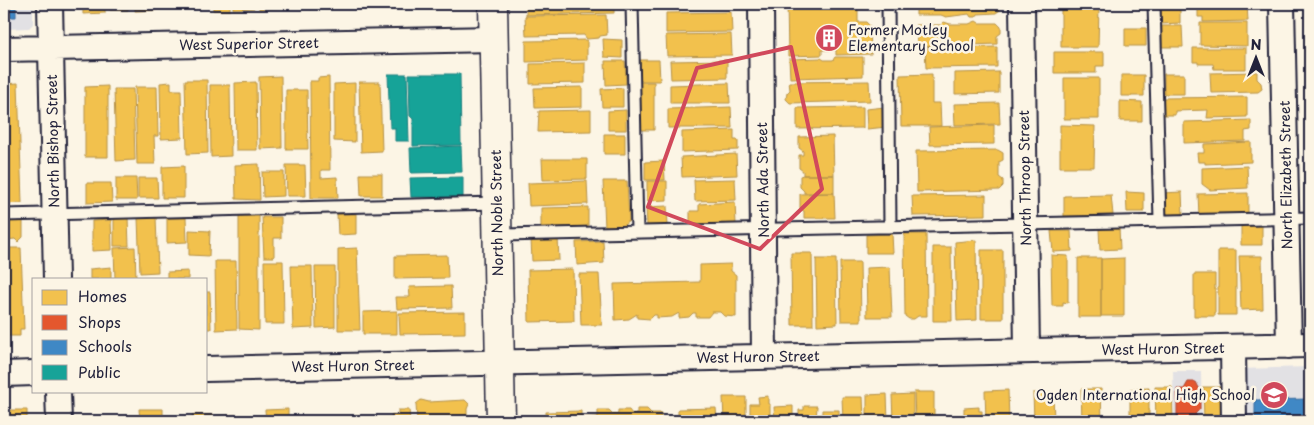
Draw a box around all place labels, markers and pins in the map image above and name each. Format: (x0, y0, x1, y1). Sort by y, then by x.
place label: Former Motley Elementary School (848, 19, 974, 56)
building icon: Former Motley Elementary School (814, 23, 844, 53)
school or university icon: Ogden International High School (1259, 380, 1289, 410)
place label: Ogden International High School (1036, 384, 1255, 405)

